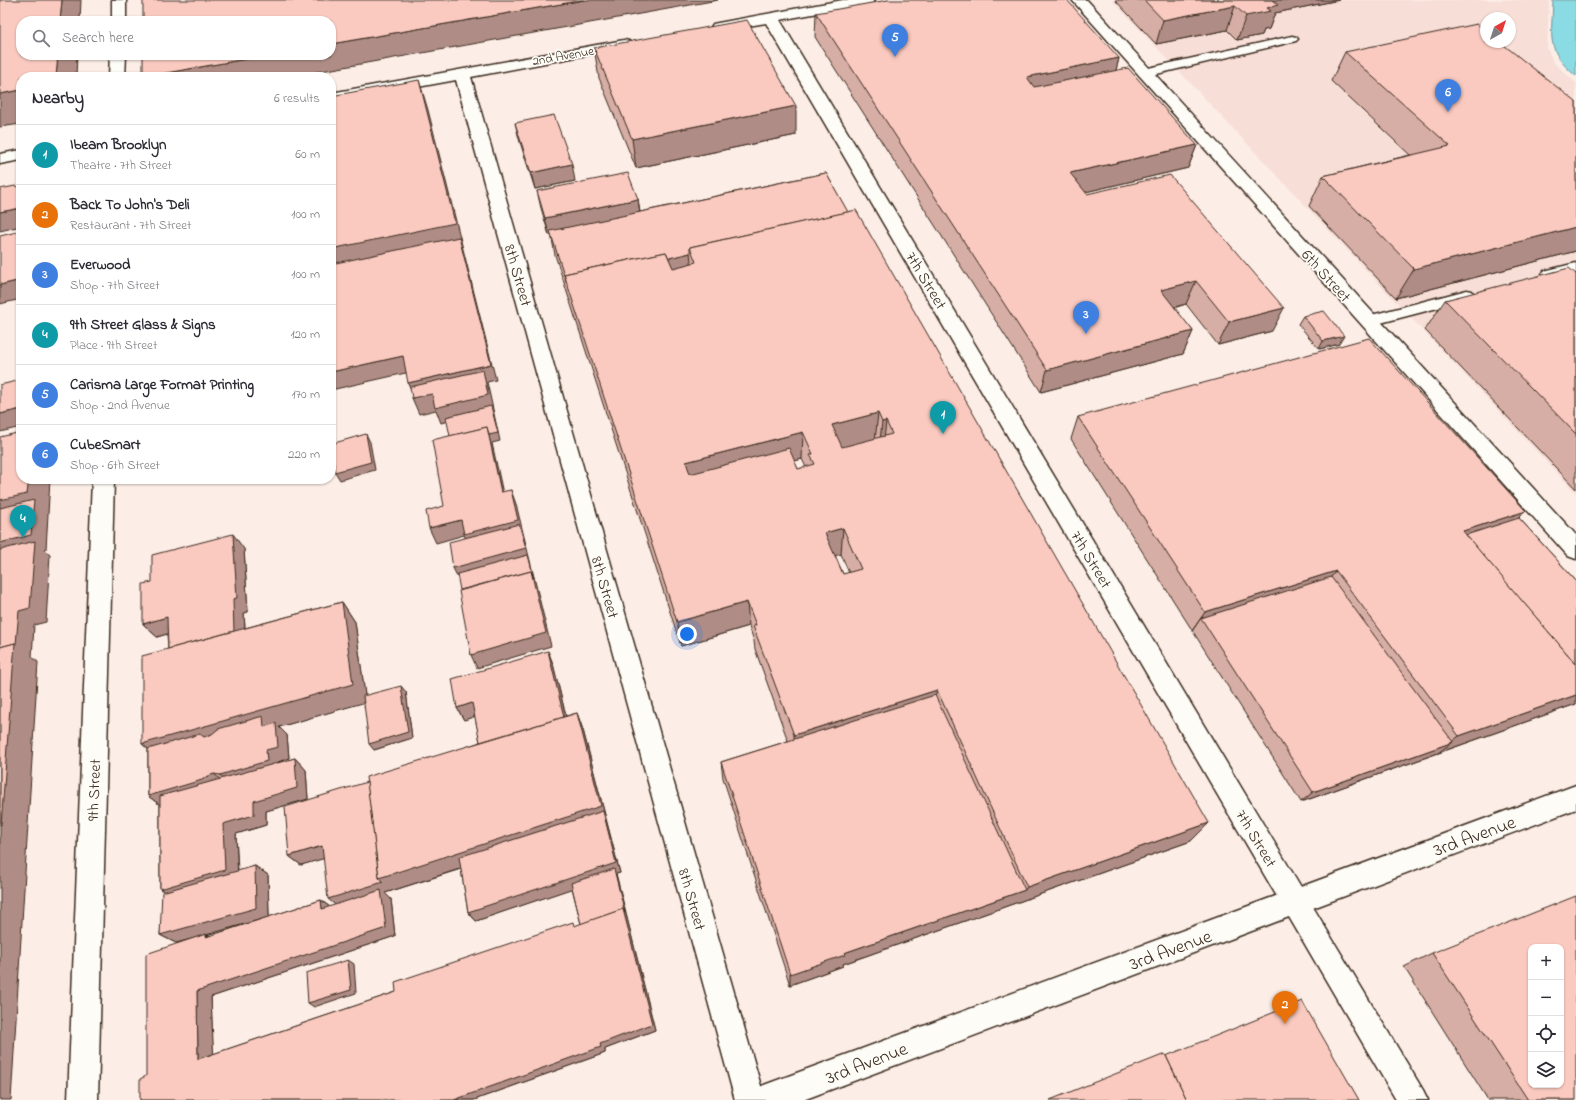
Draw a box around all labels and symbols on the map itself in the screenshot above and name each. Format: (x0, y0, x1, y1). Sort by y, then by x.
north arrow (1480, 12, 1516, 48)
pin: 5 (882, 24, 908, 57)
street label: 2nd Avenue (531, 42, 596, 71)
pin: 6 (1435, 79, 1461, 112)
street label: 8th Street (497, 242, 538, 310)
street label: 6th Street (1295, 244, 1356, 309)
street label: 7th Street (899, 247, 952, 315)
pin: 3 (1073, 301, 1099, 334)
pin: 1 (930, 401, 956, 434)
pin: 4 (10, 505, 36, 538)
street label: 7th Street (1064, 526, 1117, 594)
street label: 8th Street (584, 554, 625, 622)
your location (677, 624, 697, 644)
street label: 9th Street (82, 758, 108, 822)
street label: 7th Street (1229, 805, 1282, 873)
street label: 3rd Avenue (1430, 810, 1520, 865)
street label: 8th Street (671, 866, 712, 934)
street label: 3rd Avenue (1126, 924, 1216, 979)
pin: 2 (1272, 991, 1298, 1024)
street label: 3rd Avenue (822, 1036, 912, 1092)

